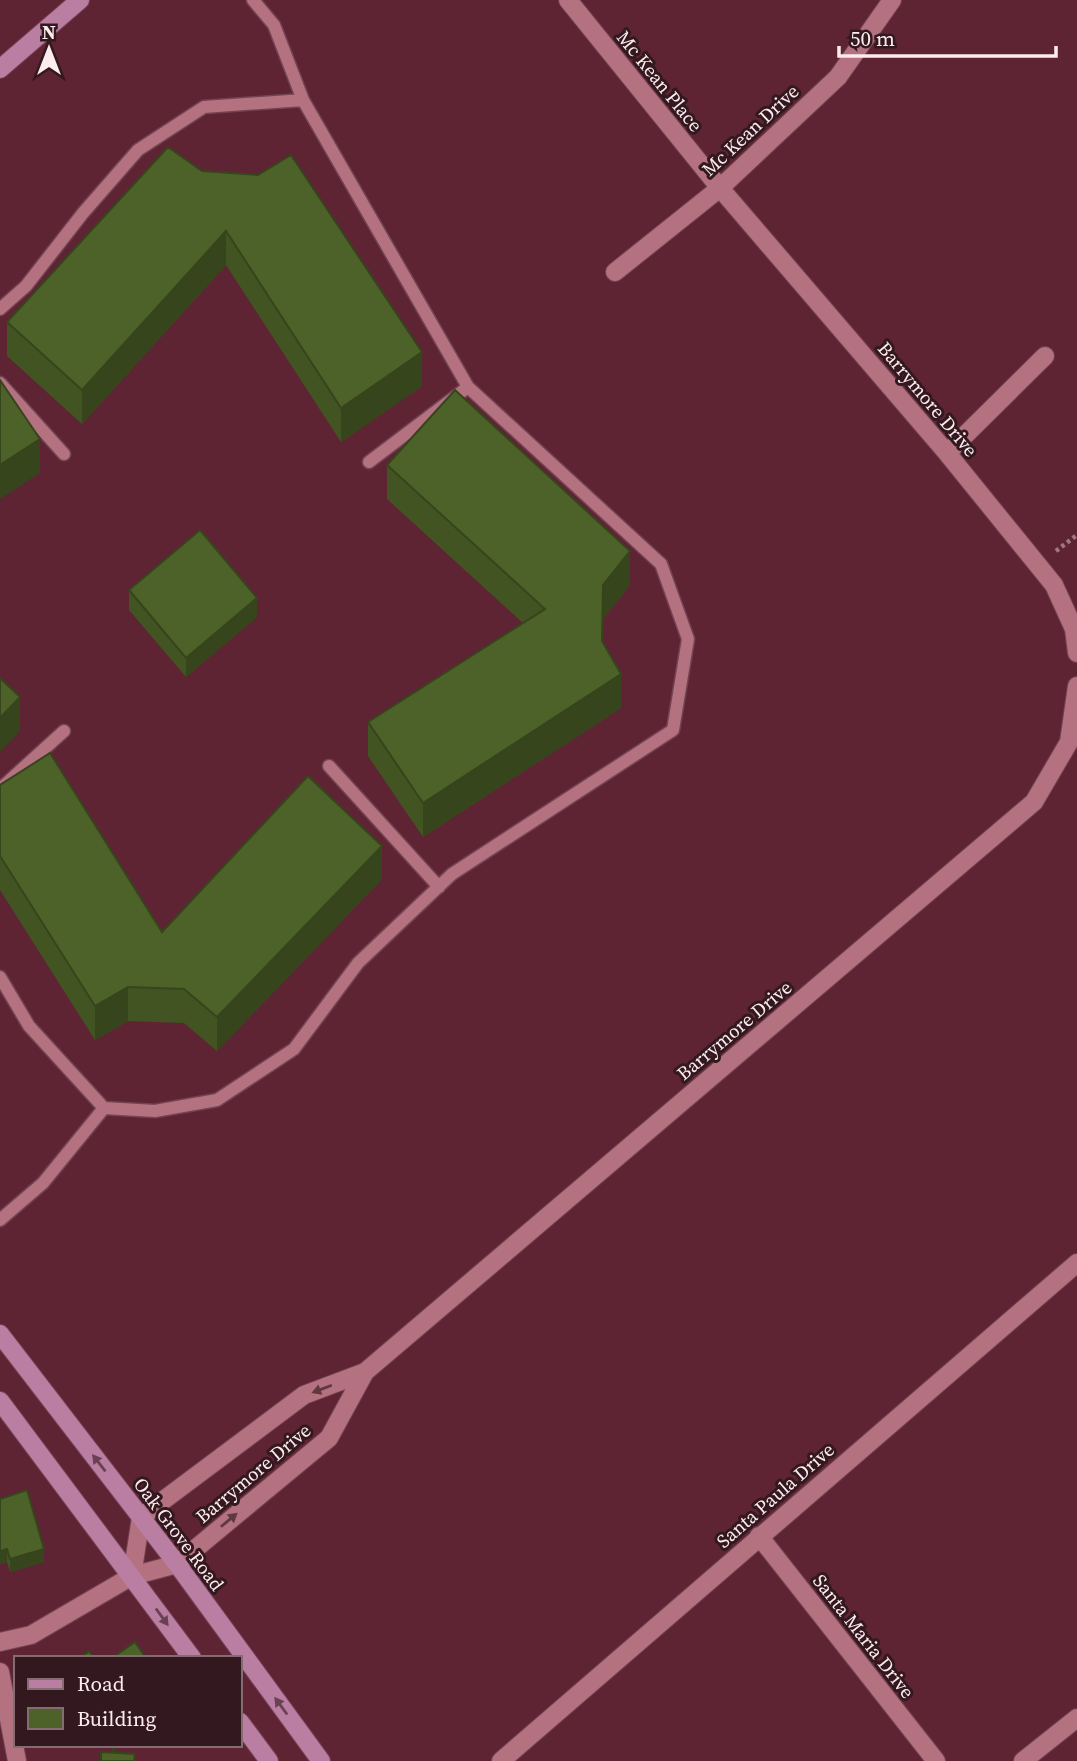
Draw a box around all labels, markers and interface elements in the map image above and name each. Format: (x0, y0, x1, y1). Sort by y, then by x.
north arrow (14, 14, 84, 84)
scale bar (839, 14, 1056, 58)
text: N (42, 19, 56, 45)
text: 50 m (850, 24, 895, 53)
street label: Mc Kean Place (611, 25, 709, 137)
street label: Mc Kean Drive (696, 78, 804, 182)
street label: Barrymore Drive (872, 336, 984, 462)
street label: Barrymore Drive (671, 974, 797, 1086)
one-way arrow (311, 1383, 332, 1394)
street label: Barrymore Drive (190, 1417, 316, 1529)
street label: Santa Paula Drive (710, 1437, 840, 1553)
one-way arrow (91, 1454, 106, 1472)
street label: Oak Grove Road (128, 1472, 230, 1596)
one-way arrow (220, 1513, 238, 1528)
street label: Santa Maria Drive (807, 1569, 921, 1703)
one-way arrow (155, 1608, 169, 1626)
legend (14, 1656, 242, 1747)
text: Road (77, 1669, 125, 1698)
one-way arrow (274, 1697, 288, 1715)
text: Building (77, 1704, 156, 1733)

